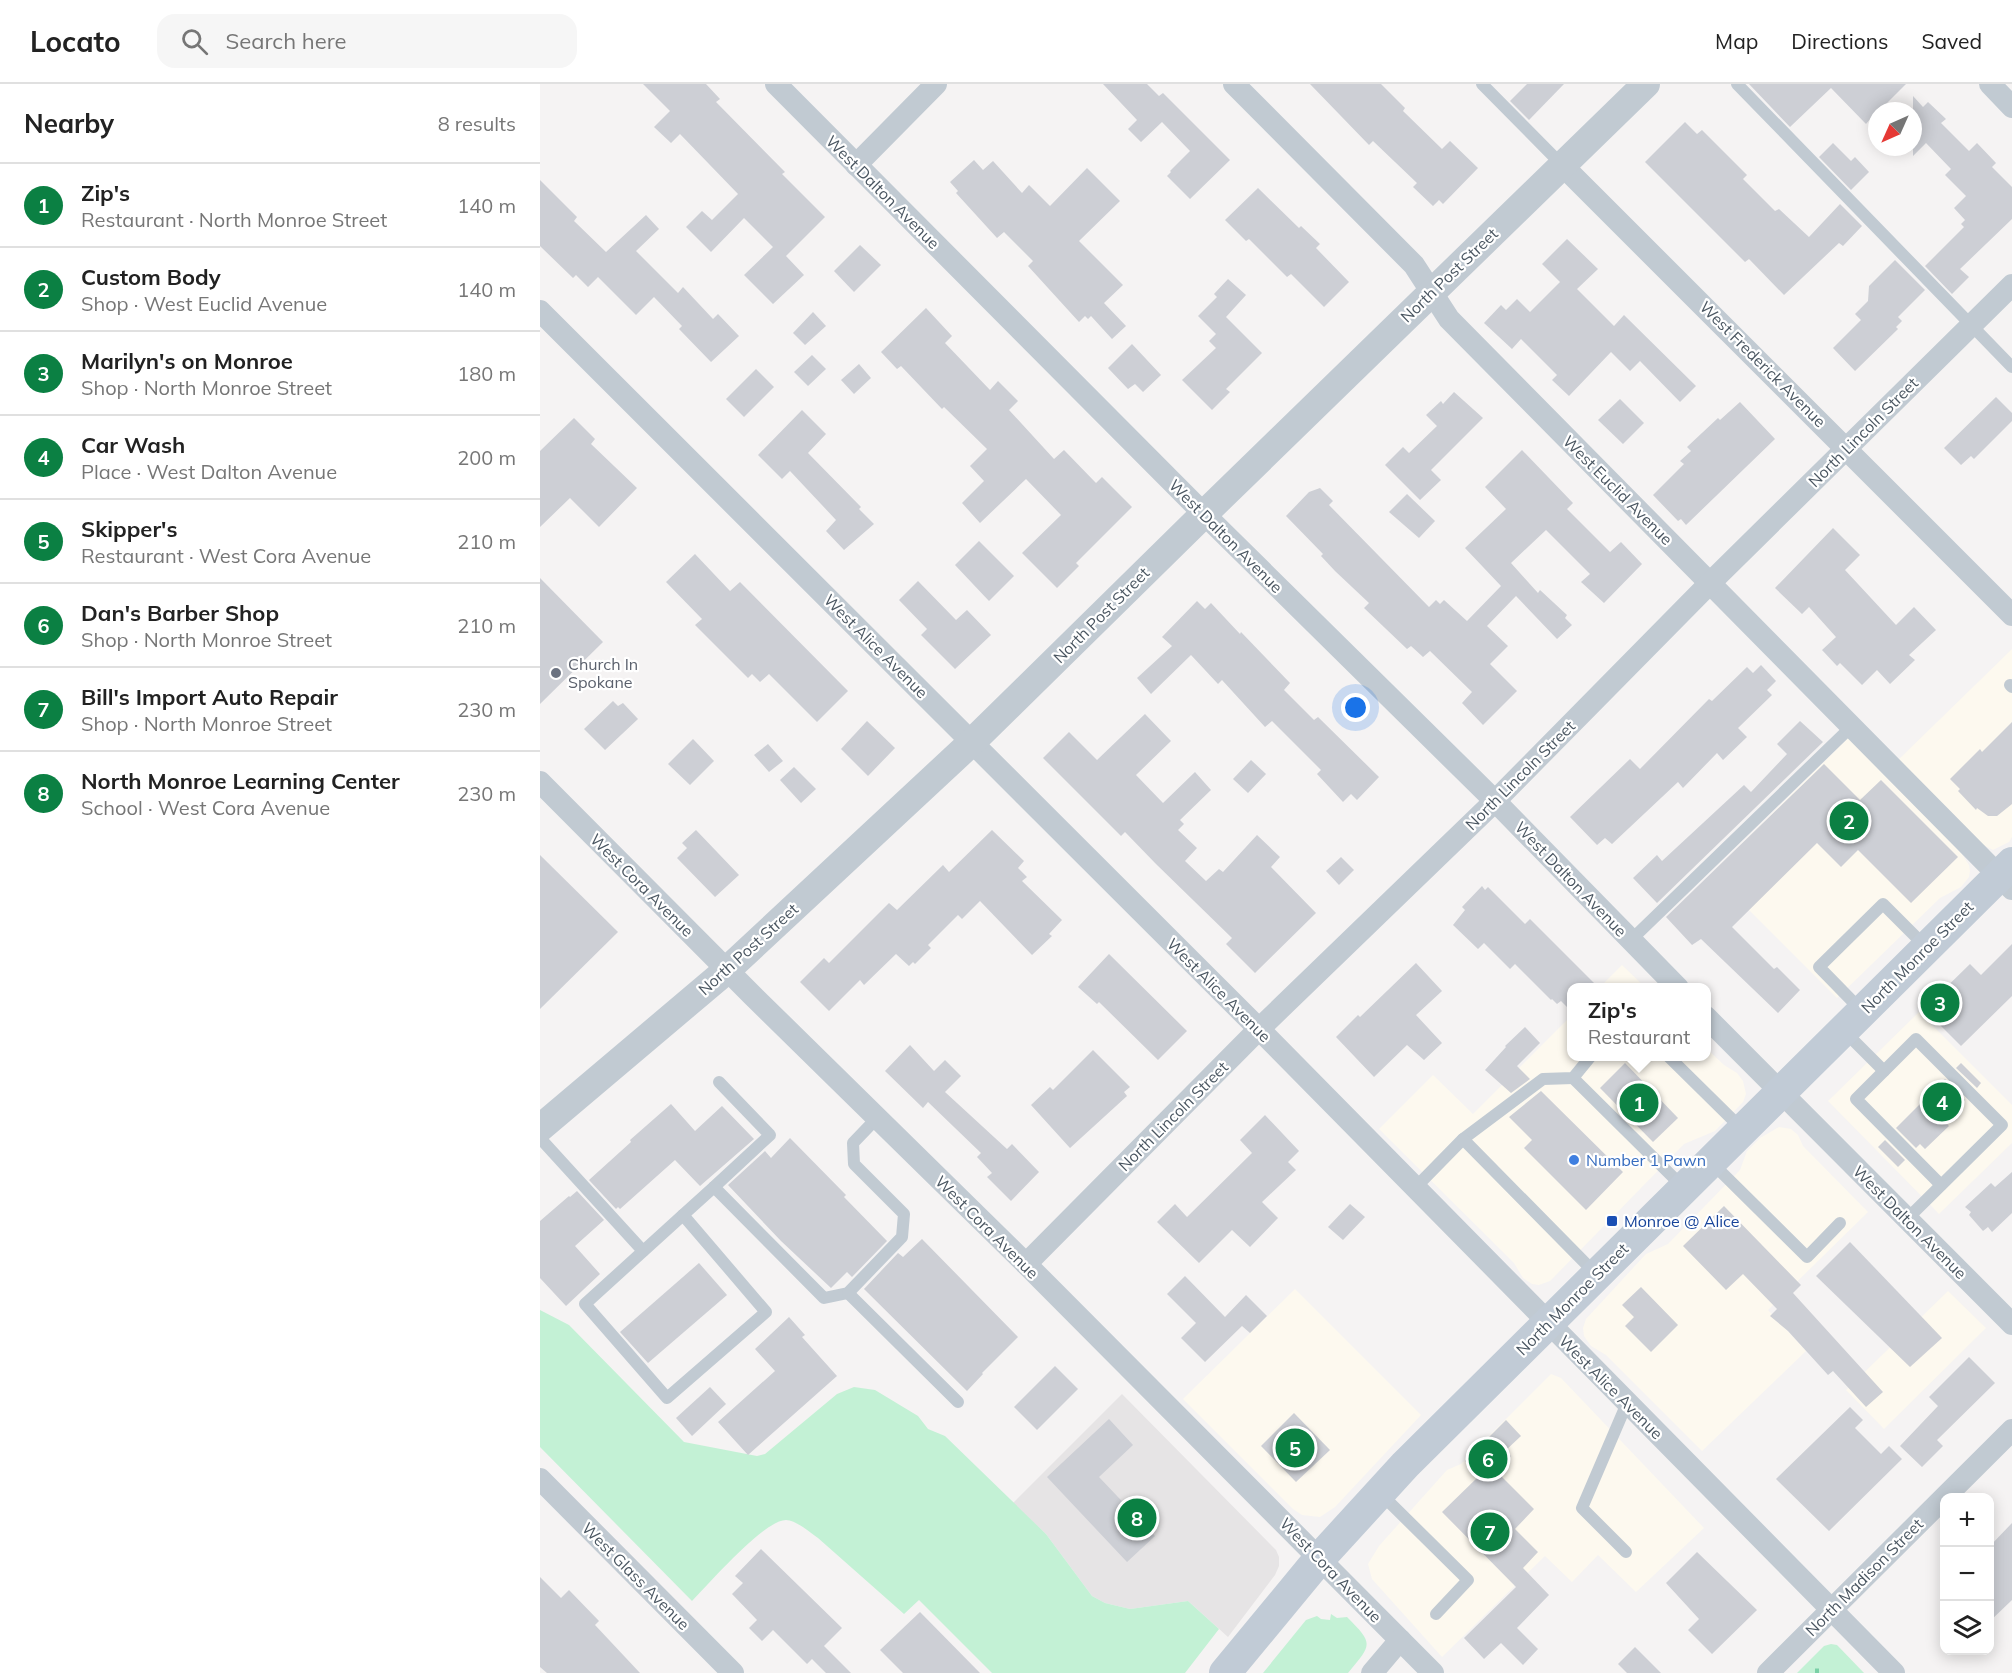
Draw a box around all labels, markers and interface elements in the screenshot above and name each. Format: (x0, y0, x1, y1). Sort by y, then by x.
search box (157, 14, 577, 68)
text: Locato (30, 24, 121, 59)
icon: search (178, 25, 211, 58)
text: Search here (226, 27, 346, 55)
text: Map (1715, 28, 1758, 54)
text: Directions (1791, 28, 1888, 54)
text: Saved (1921, 28, 1982, 54)
north arrow (1868, 102, 1922, 156)
text: Nearby (24, 107, 114, 140)
text: 8 results (438, 111, 516, 136)
street label: West Dalton Avenue (822, 131, 944, 253)
text: Zip's (81, 179, 130, 207)
text: 1 (38, 193, 50, 218)
text: 140 m (457, 193, 516, 218)
text: Restaurant · North Monroe Street (81, 207, 387, 232)
street label: North Post Street (1396, 223, 1502, 326)
text: Custom Body (81, 263, 221, 291)
text: 2 (38, 277, 50, 302)
text: 140 m (457, 277, 516, 302)
text: Shop · West Euclid Avenue (81, 291, 327, 316)
street label: West Frederick Avenue (1696, 297, 1830, 431)
text: Marilyn's on Monroe (81, 347, 293, 375)
text: 3 (38, 361, 50, 386)
text: 180 m (457, 361, 516, 386)
street label: North Lincoln Street (1804, 373, 1922, 491)
text: Shop · North Monroe Street (81, 375, 332, 400)
text: Car Wash (81, 431, 185, 459)
street label: West Euclid Avenue (1559, 431, 1677, 549)
text: 4 (38, 445, 50, 470)
text: 200 m (457, 445, 516, 470)
text: Place · West Dalton Avenue (81, 459, 337, 484)
street label: West Dalton Avenue (1165, 475, 1287, 597)
text: Skipper's (81, 515, 177, 543)
text: 5 (38, 529, 50, 554)
text: 210 m (457, 529, 516, 554)
text: Restaurant · West Cora Avenue (81, 543, 371, 568)
street label: North Post Street (1049, 563, 1153, 667)
street label: West Alice Avenue (820, 590, 932, 702)
text: Dan's Barber Shop (81, 599, 279, 627)
text: 6 (38, 613, 50, 638)
text: 210 m (457, 613, 516, 638)
text: Shop · North Monroe Street (81, 627, 332, 652)
place label: Church In Spokane (568, 654, 638, 692)
marker: Church In Spokane (549, 666, 563, 680)
text: Bill's Import Auto Repair (81, 683, 338, 711)
your location (1341, 693, 1370, 722)
text: 7 (38, 697, 50, 722)
text: 230 m (457, 697, 516, 722)
text: Shop · North Monroe Street (81, 711, 332, 736)
street label: North Lincoln Street (1461, 716, 1579, 834)
text: North Monroe Learning Center (81, 767, 400, 795)
text: 8 (38, 781, 50, 806)
text: 230 m (457, 781, 516, 806)
text: School · West Cora Avenue (81, 795, 330, 820)
pin: 2 (1830, 798, 1868, 844)
street label: West Dalton Avenue (1511, 817, 1631, 941)
street label: West Cora Avenue (586, 829, 698, 941)
street label: North Monroe Street (1857, 896, 1978, 1017)
street label: North Post Street (694, 899, 802, 999)
street label: West Alice Avenue (1163, 934, 1275, 1046)
pin: 3 (1920, 980, 1960, 1026)
popup (1567, 983, 1711, 1061)
text: Zip's (1588, 996, 1637, 1024)
text: Restaurant (1588, 1024, 1690, 1049)
street label: North Lincoln Street (1114, 1057, 1232, 1175)
pin: 1 (1620, 1080, 1658, 1126)
pin: 4 (1922, 1080, 1962, 1124)
place label: Number 1 Pawn (1586, 1150, 1706, 1170)
marker: Number 1 Pawn (1567, 1153, 1581, 1167)
street label: West Dalton Avenue (1849, 1161, 1971, 1283)
street label: West Cora Avenue (931, 1171, 1043, 1283)
place label: Monroe @ Alice (1624, 1211, 1739, 1231)
marker: Monroe @ Alice (1605, 1214, 1619, 1228)
street label: North Monroe Street (1512, 1238, 1633, 1359)
street label: West Alice Avenue (1555, 1331, 1667, 1443)
pin: 5 (1276, 1426, 1314, 1470)
pin: 6 (1468, 1436, 1508, 1482)
map controls (1940, 1493, 1994, 1655)
button: + (1940, 1493, 1994, 1547)
pin: 8 (1118, 1496, 1156, 1540)
pin: 7 (1470, 1510, 1510, 1554)
street label: West Cora Avenue (1276, 1513, 1386, 1627)
street label: North Madison Street (1801, 1514, 1927, 1640)
street label: West Glass Avenue (578, 1518, 694, 1634)
button: − (1940, 1547, 1994, 1601)
button: layers (1940, 1601, 1994, 1655)

